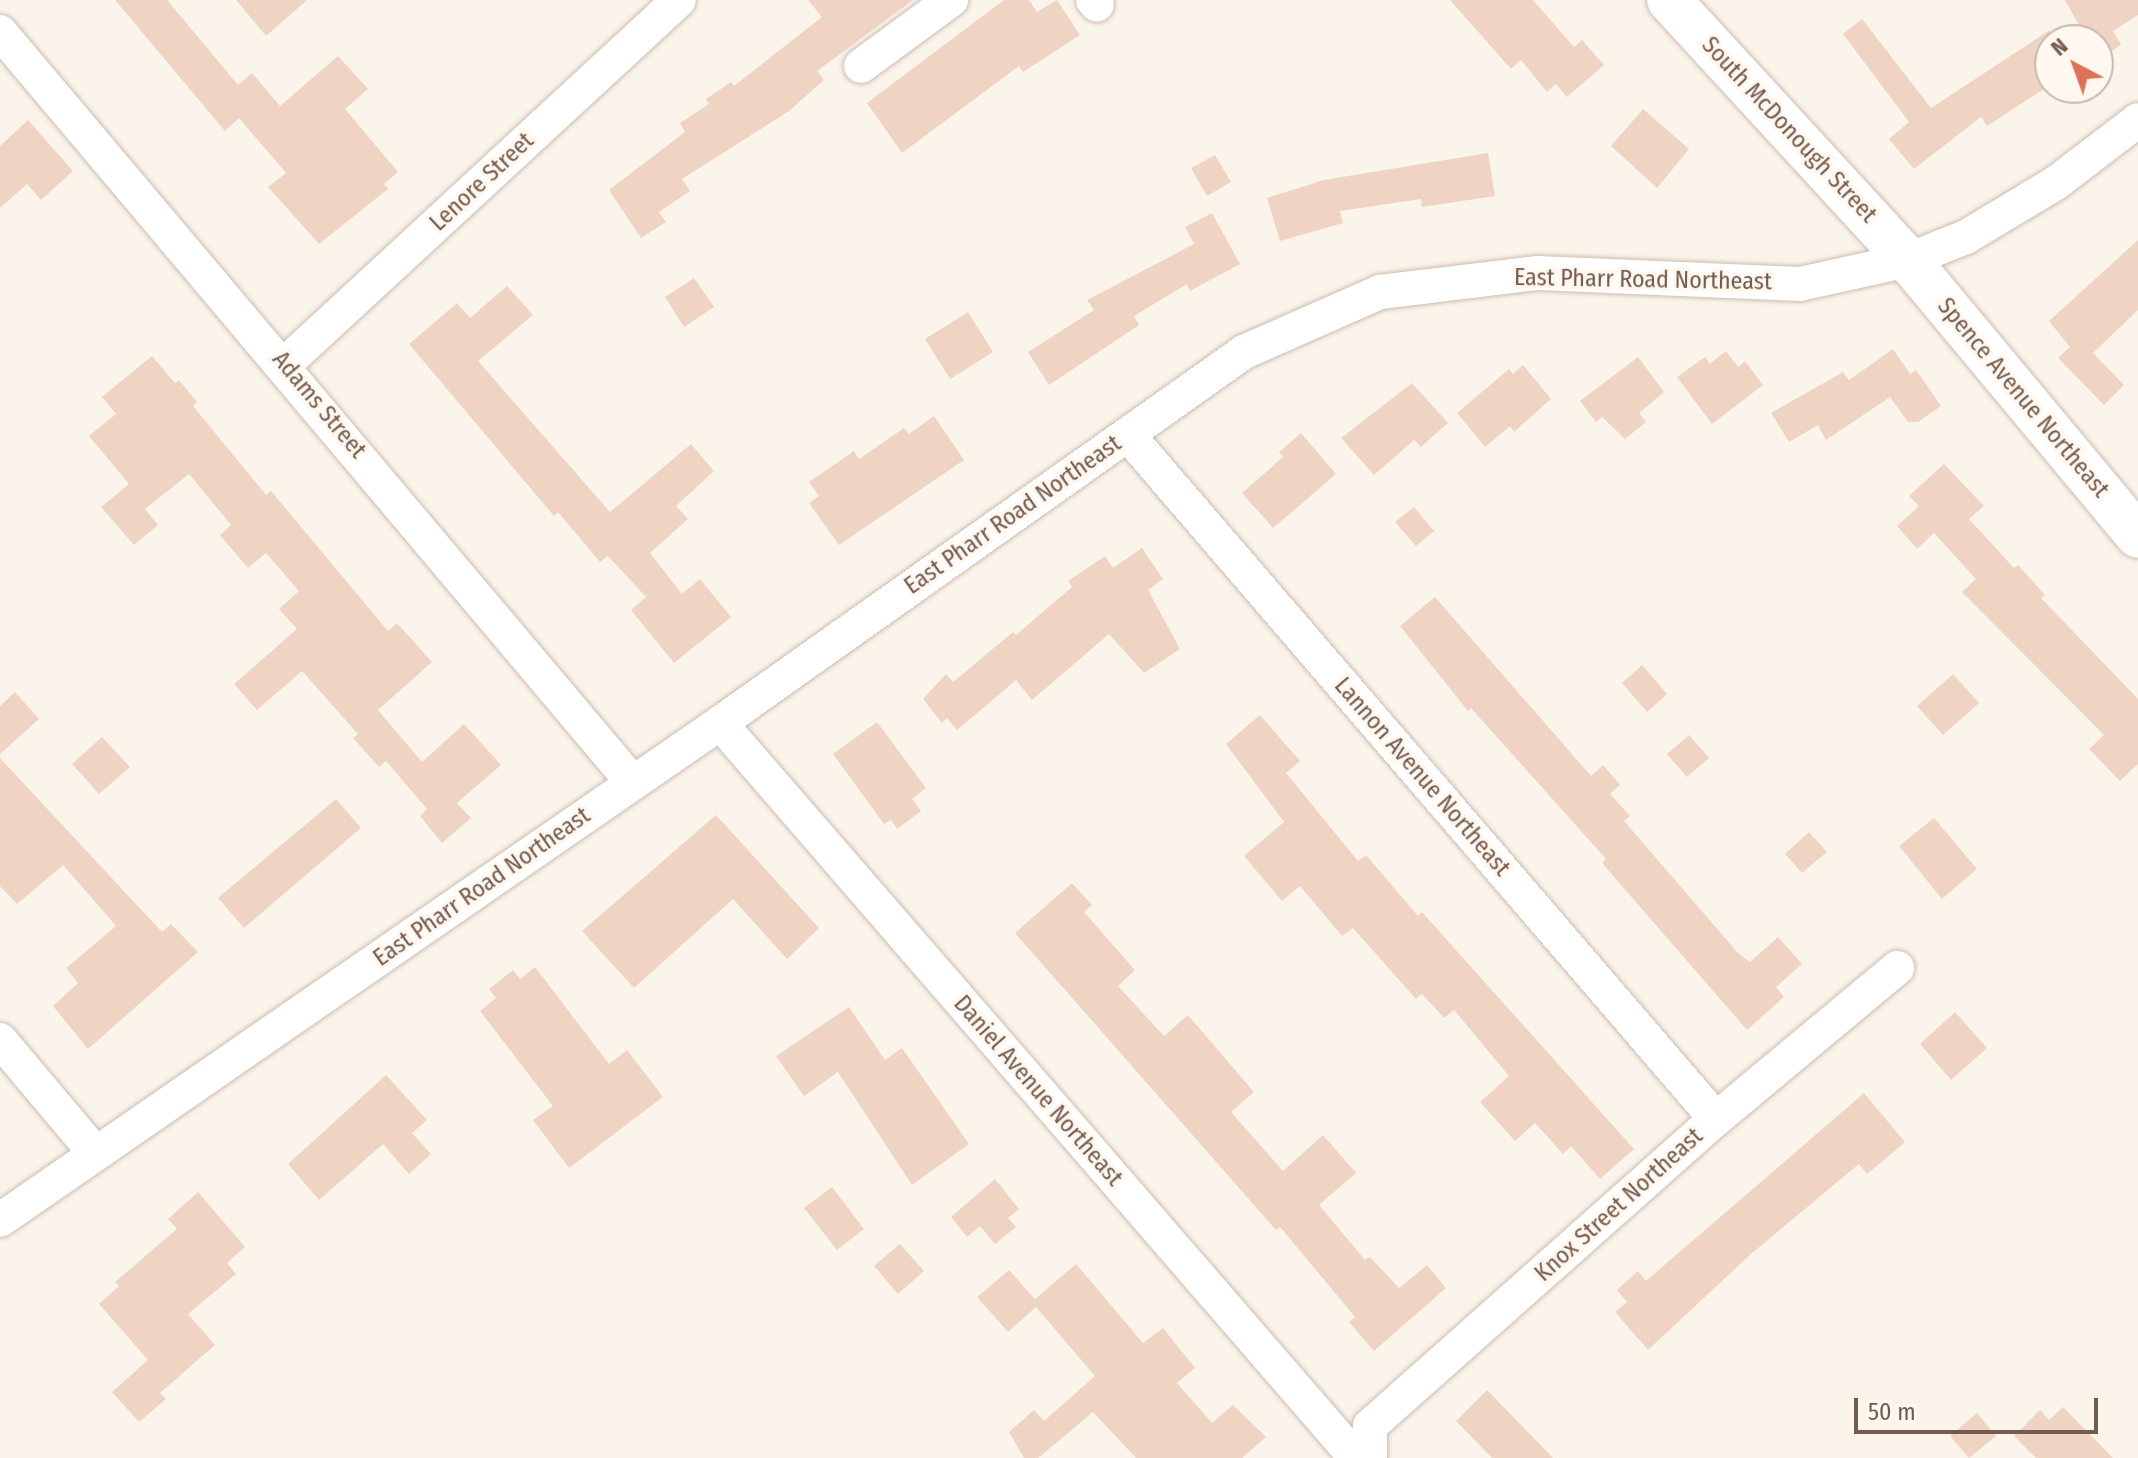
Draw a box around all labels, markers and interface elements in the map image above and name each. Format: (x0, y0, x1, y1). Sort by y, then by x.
north arrow (2034, 24, 2114, 104)
street label: South McDonough Street (1695, 31, 1883, 229)
text: N (2045, 33, 2073, 62)
street label: Lenore Street (424, 127, 540, 237)
street label: East Pharr Road Northeast (1514, 263, 1772, 297)
street label: Spence Avenue Northeast (1931, 292, 2115, 504)
street label: Adams Street (266, 346, 372, 464)
street label: East Pharr Road Northeast (899, 429, 1127, 601)
street label: Lannon Avenue Northeast (1328, 672, 1516, 882)
street label: East Pharr Road Northeast (368, 801, 596, 973)
street label: Daniel Avenue Northeast (947, 990, 1129, 1192)
street label: Knox Street Northeast (1529, 1122, 1709, 1288)
scale bar (1858, 1382, 2102, 1432)
text: 50 m (1868, 1398, 1916, 1426)

